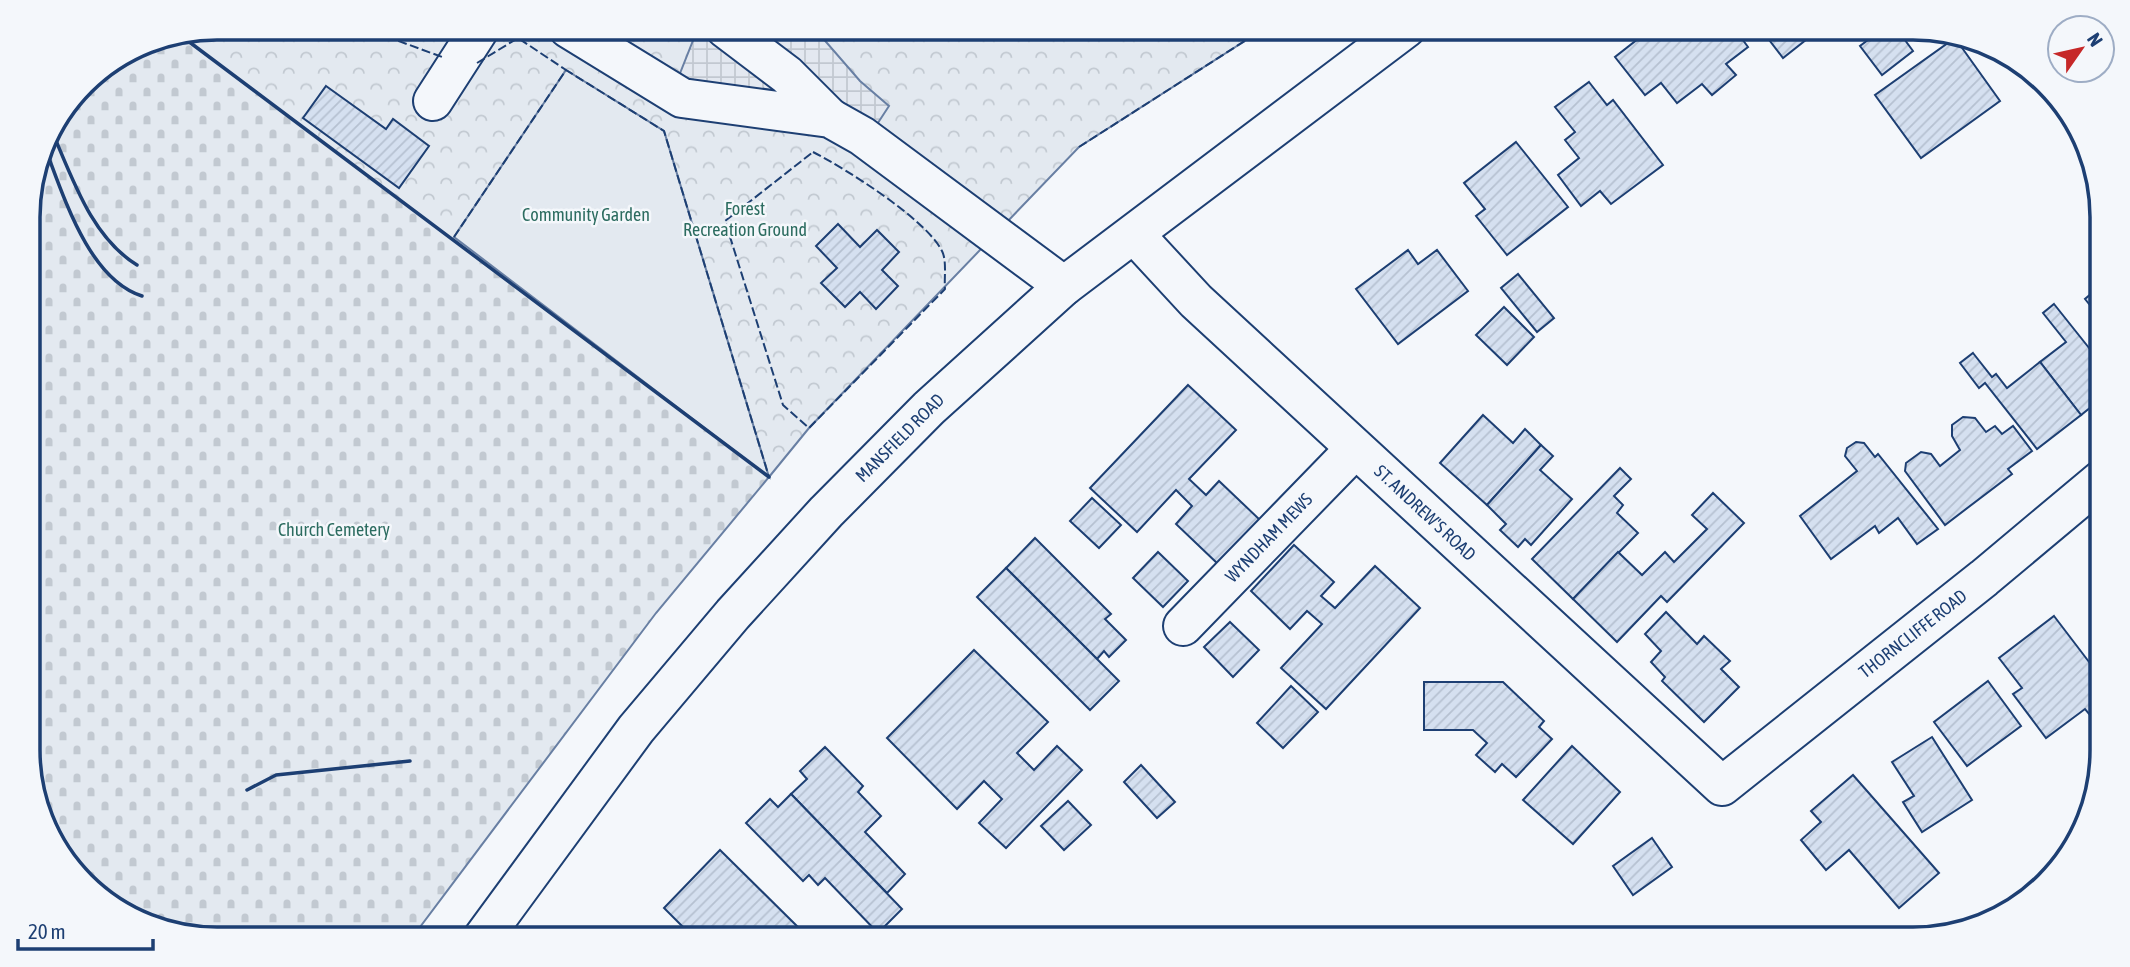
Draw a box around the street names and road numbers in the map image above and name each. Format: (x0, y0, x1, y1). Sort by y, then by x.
street label: MANSFIELD ROAD (851, 389, 948, 486)
street label: ST. ANDREW'S ROAD (1370, 460, 1480, 565)
street label: WYNDHAM MEWS (1221, 488, 1317, 587)
street label: THORNCLIFFE ROAD (1855, 585, 1971, 682)

